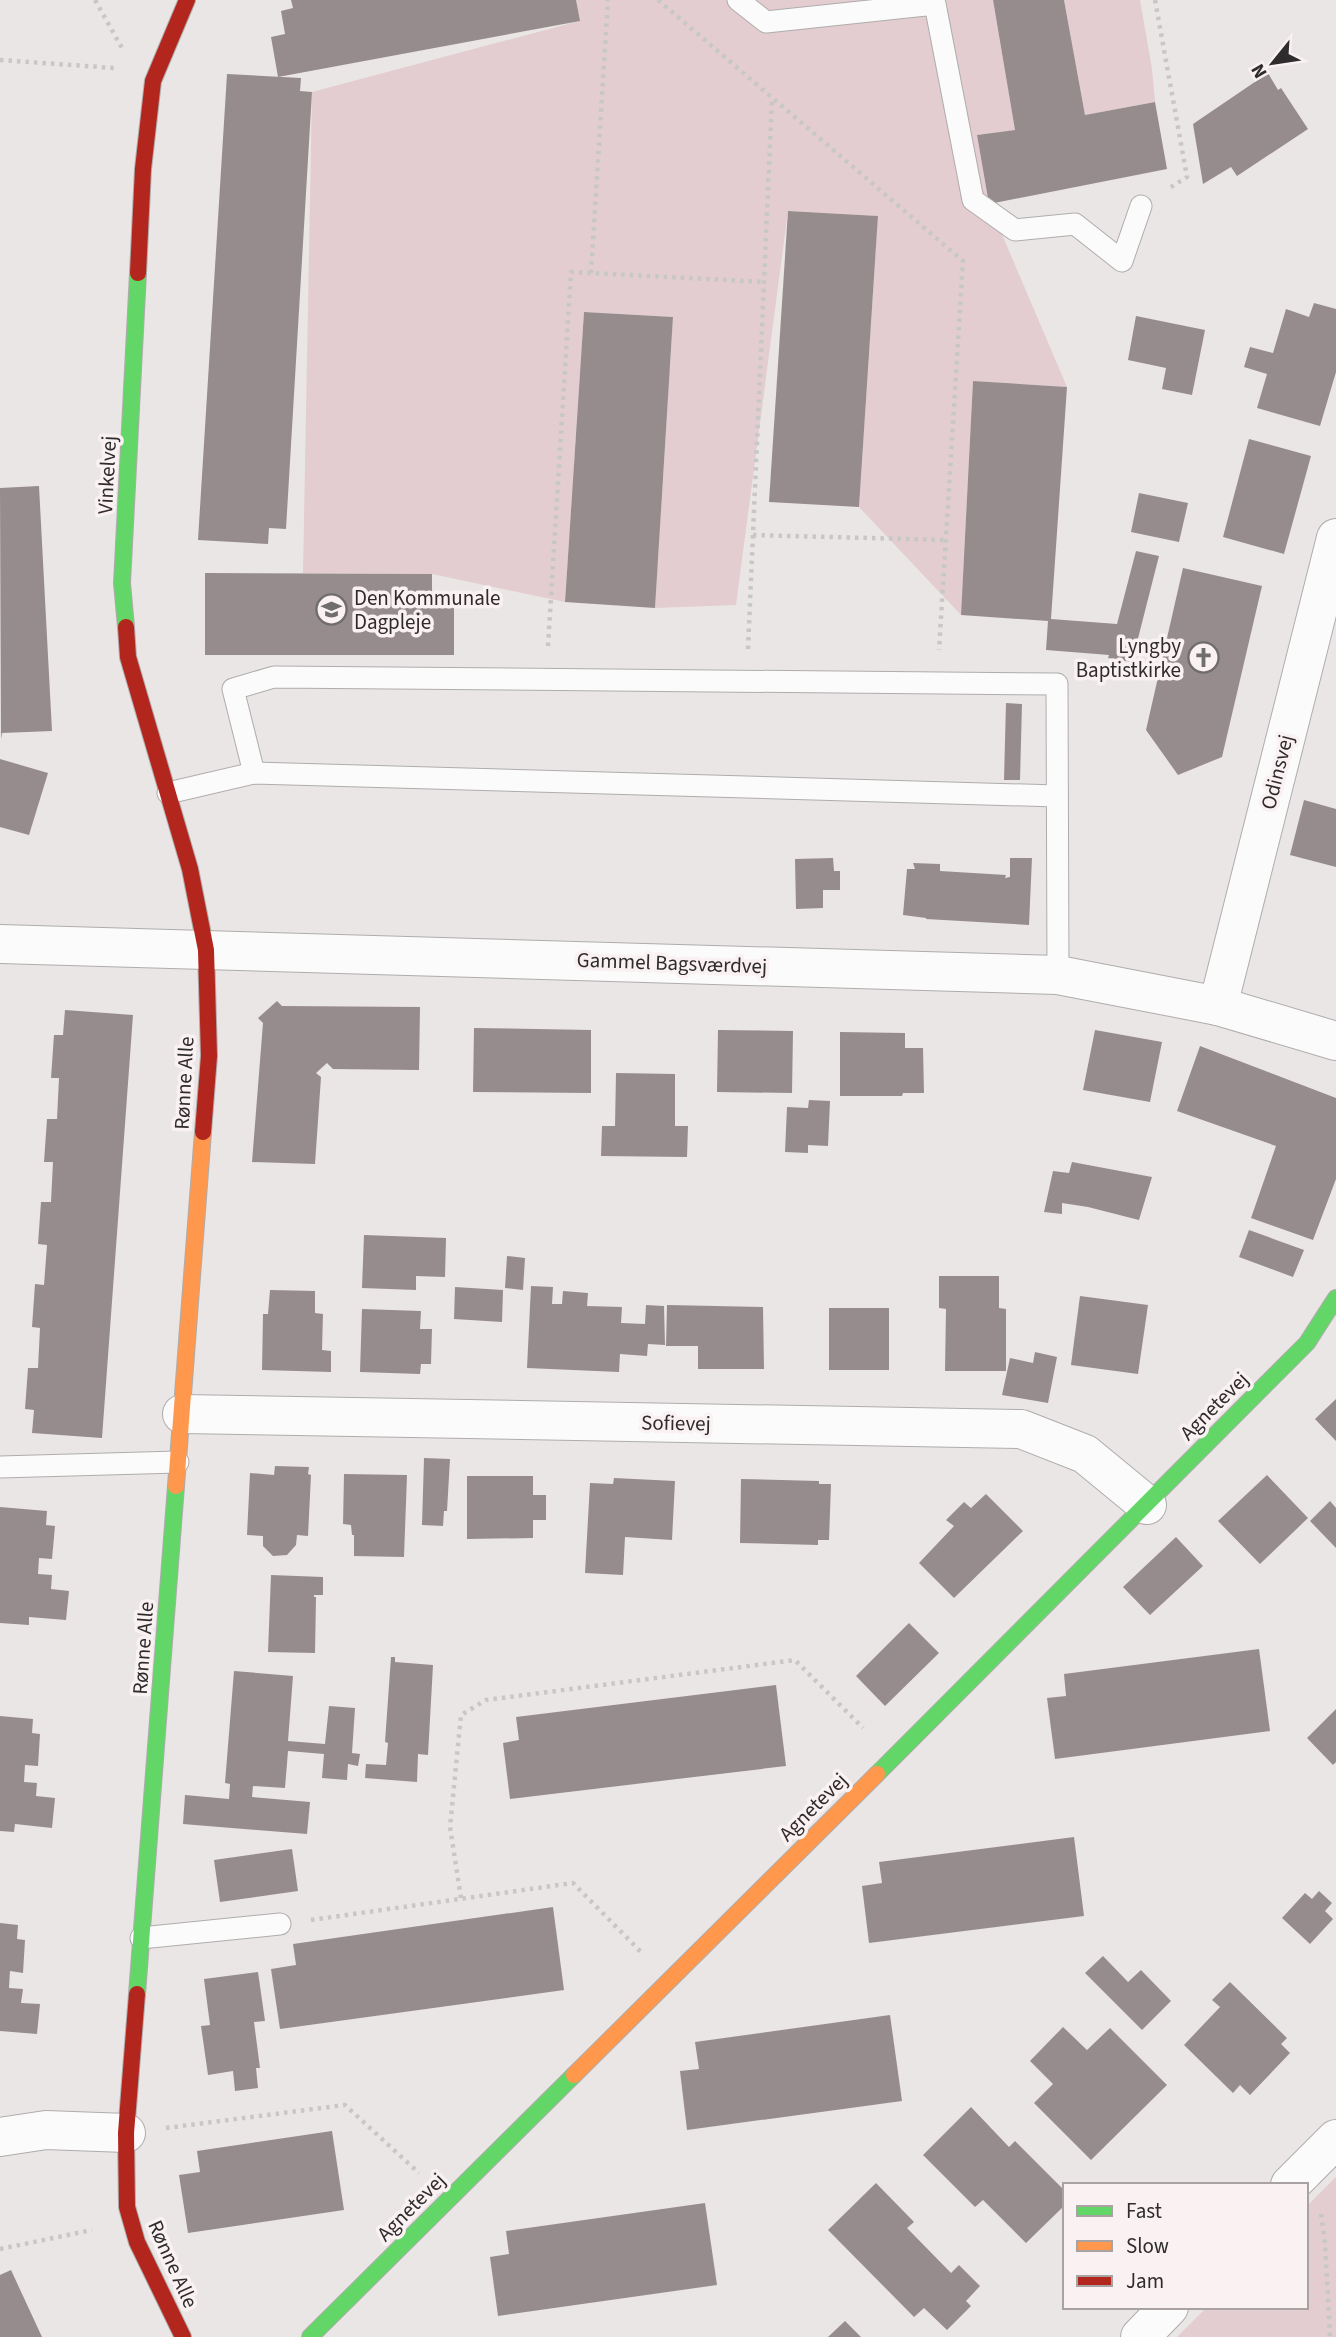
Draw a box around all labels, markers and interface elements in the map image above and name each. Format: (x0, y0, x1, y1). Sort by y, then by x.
north arrow (1238, 28, 1308, 98)
text: N (1245, 59, 1274, 83)
street label: Vinkelvej (90, 435, 124, 515)
place label: Den Kommunale Dagpleje (354, 583, 501, 637)
school or university icon: Den Kommunale Dagpleje (314, 593, 348, 627)
place label: Lyngby Baptistkirke (1076, 631, 1181, 685)
church icon: Lyngby Baptistkirke (1187, 641, 1221, 675)
street label: Odinsvej (1253, 731, 1301, 813)
street label: Gammel Bagsværdvej (576, 945, 768, 981)
street label: Rønne Alle (167, 1036, 201, 1130)
street label: Agnetevej (1173, 1365, 1255, 1447)
street label: Sofievej (641, 1407, 711, 1439)
street label: Rønne Alle (125, 1600, 161, 1696)
street label: Agnetevej (772, 1766, 854, 1848)
street label: Agnetevej (370, 2166, 452, 2248)
legend (1063, 2183, 1308, 2309)
text: Fast (1126, 2196, 1162, 2226)
street label: Rønne Alle (140, 2215, 206, 2313)
text: Slow (1126, 2231, 1169, 2261)
text: Jam (1126, 2266, 1164, 2296)

